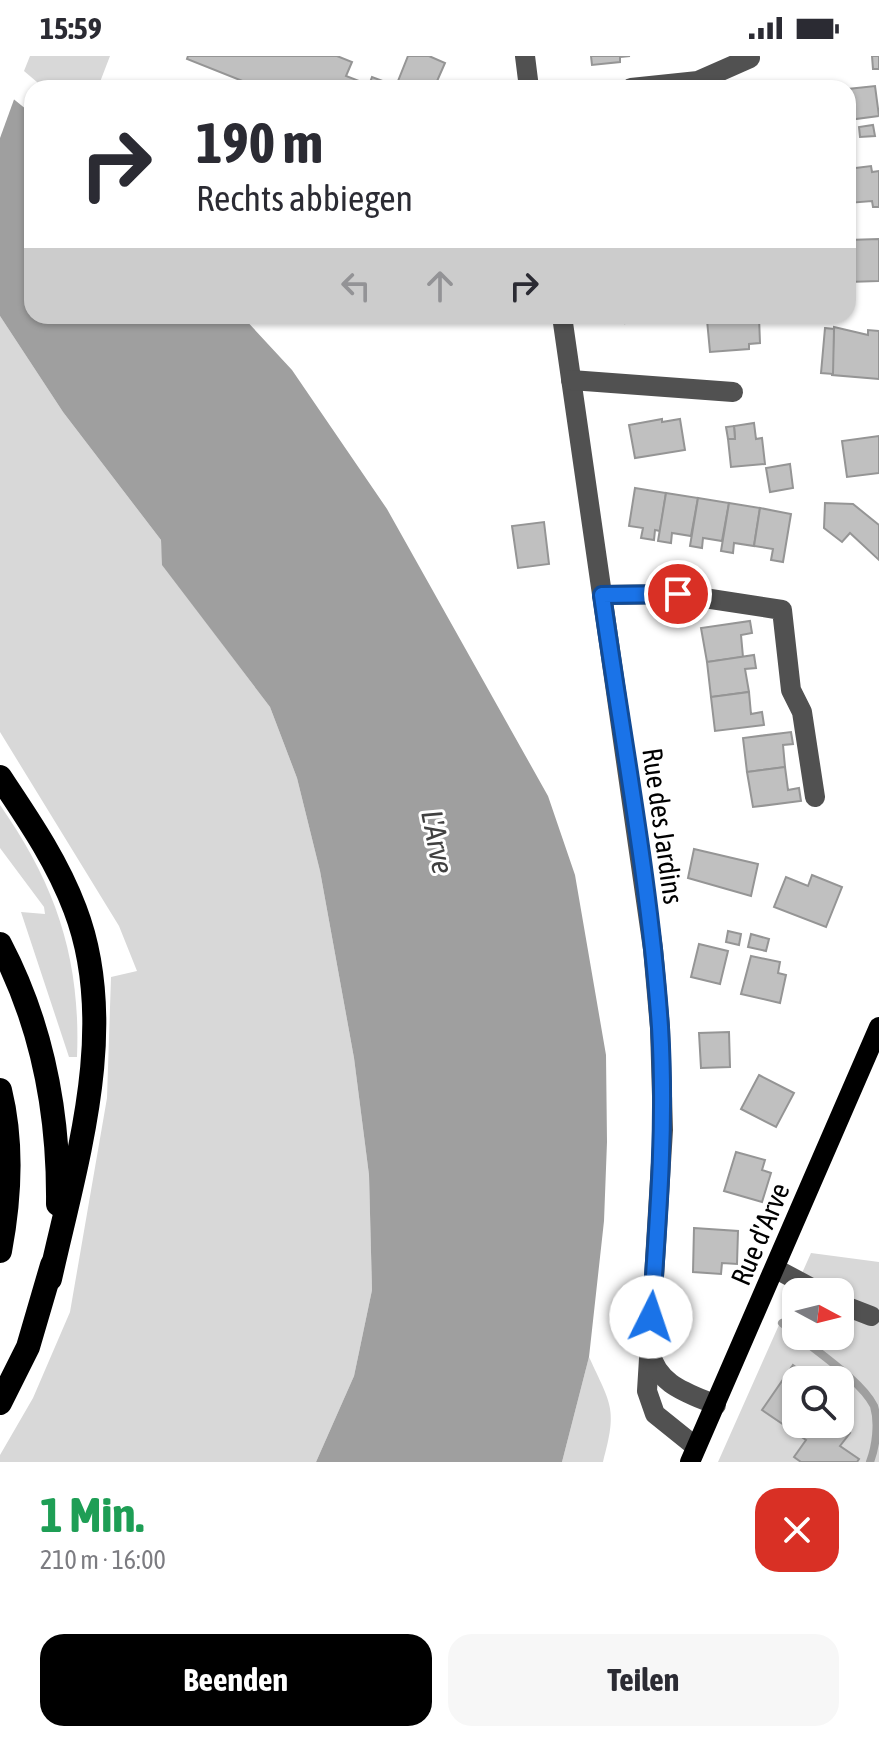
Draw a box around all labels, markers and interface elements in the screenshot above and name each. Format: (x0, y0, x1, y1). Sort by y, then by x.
text: 15:59 (40, 11, 102, 45)
text: 190 m (196, 111, 323, 175)
icon: right (64, 112, 168, 216)
text: Rechts abbiegen (196, 177, 413, 219)
icon: left (334, 264, 378, 308)
icon: ahead (418, 264, 462, 308)
icon: right (502, 264, 546, 308)
pin (644, 560, 712, 628)
icon: arrive (656, 572, 700, 616)
street label: Rue des Jardins (636, 746, 690, 906)
water label: L'Arve (415, 807, 461, 877)
street label: Rue d'Arve (724, 1178, 796, 1290)
position arrow (609, 1275, 693, 1359)
north arrow (782, 1278, 854, 1350)
map controls (782, 1278, 854, 1438)
button: search (782, 1366, 854, 1438)
text: 1 Min. (40, 1487, 144, 1542)
button: close (755, 1488, 839, 1572)
text: 210 m · 16:00 (40, 1545, 166, 1575)
button: Beenden (40, 1634, 432, 1726)
button: Teilen (448, 1634, 839, 1726)

